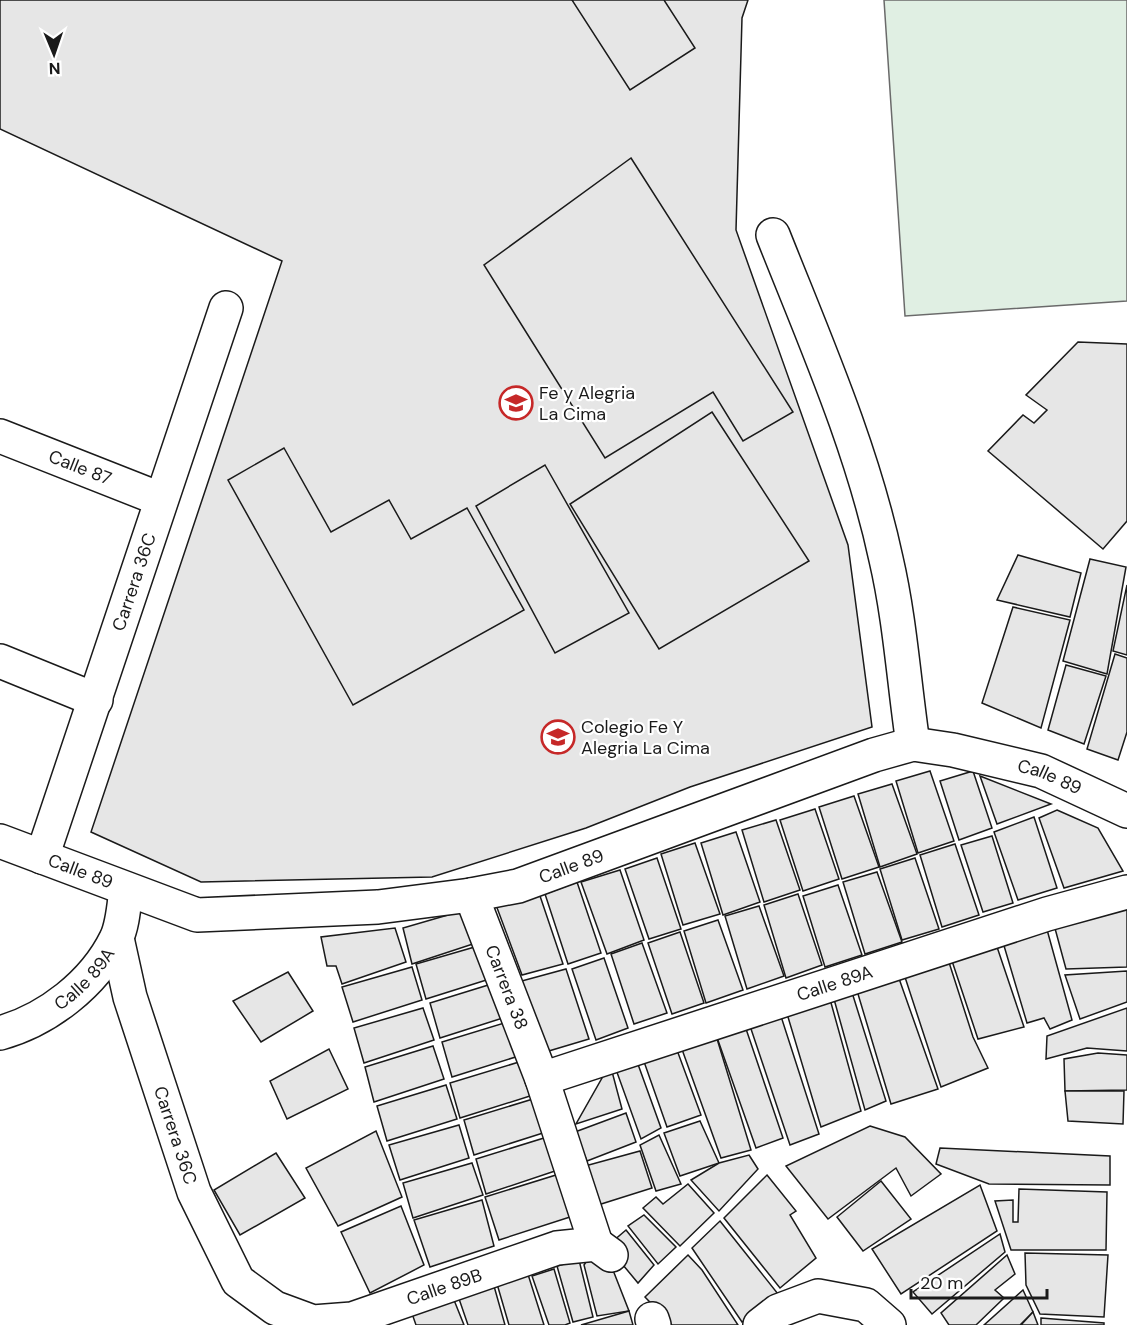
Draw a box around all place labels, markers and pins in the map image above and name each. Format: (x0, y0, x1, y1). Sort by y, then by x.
place label: Fe y Alegria La Cima (539, 381, 635, 426)
school or university icon: Fe y Alegria La Cima (498, 385, 534, 421)
place label: Colegio Fe Y Alegria La Cima (581, 715, 710, 760)
school or university icon: Colegio Fe Y Alegria La Cima (540, 719, 576, 755)

